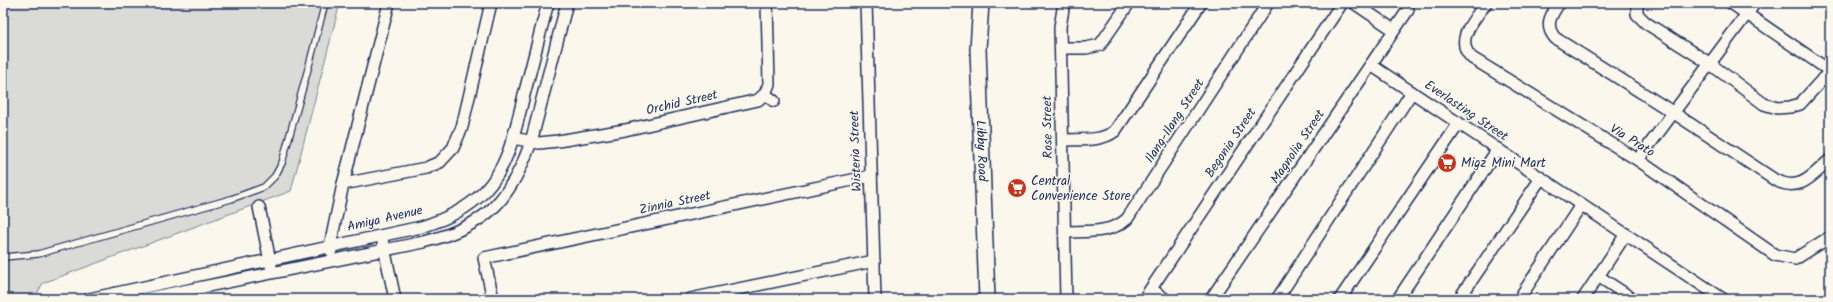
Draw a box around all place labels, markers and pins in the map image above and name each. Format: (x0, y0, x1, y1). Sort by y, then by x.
supermarket icon: Migz Mini Mart (1436, 152, 1458, 174)
place label: Migz Mini Mart (1461, 153, 1547, 174)
place label: Central Convenience Store (1031, 171, 1131, 207)
supermarket icon: Central Convenience Store (1006, 177, 1028, 199)

